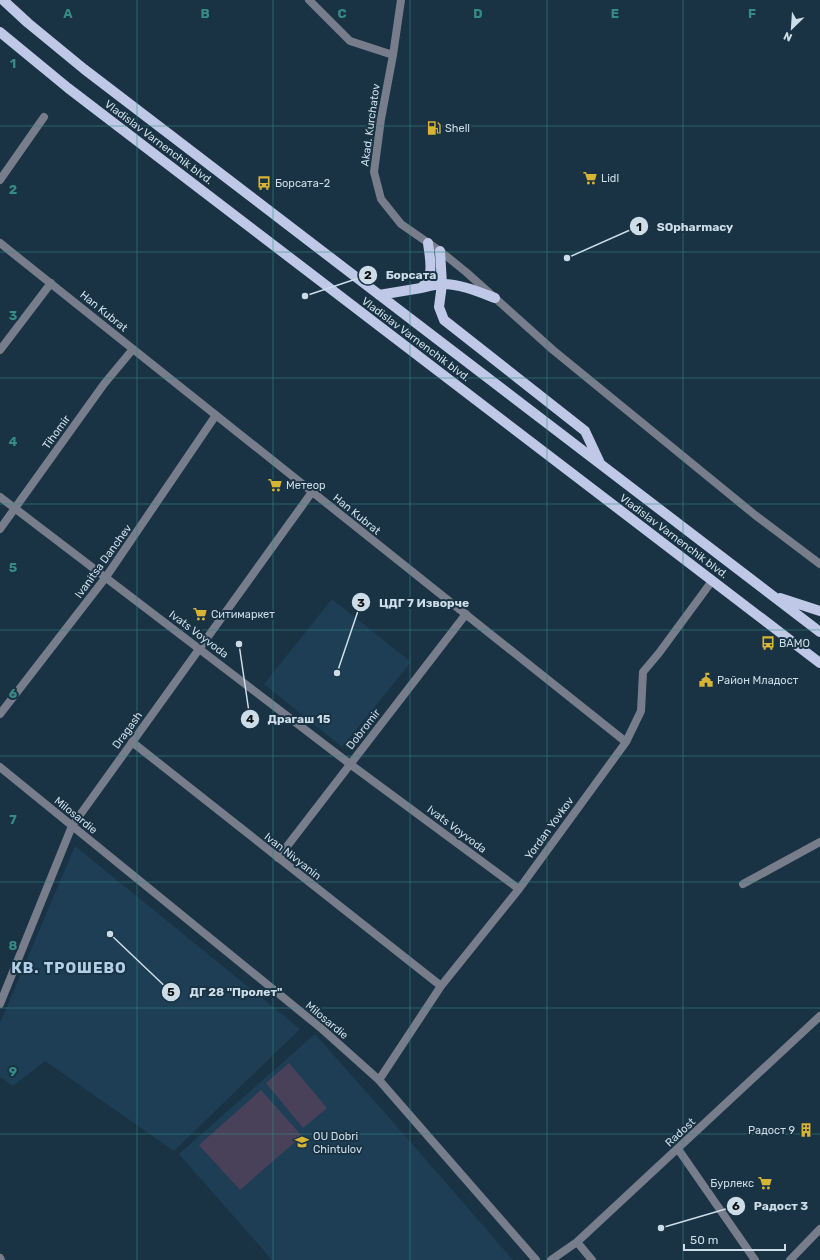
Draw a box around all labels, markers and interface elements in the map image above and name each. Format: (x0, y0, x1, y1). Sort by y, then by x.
text: A (63, 6, 73, 21)
text: B (200, 6, 210, 21)
text: C (337, 6, 347, 21)
text: D (473, 6, 483, 21)
text: E (611, 6, 619, 21)
text: F (748, 6, 756, 21)
north arrow (772, 8, 812, 48)
text: N (782, 29, 794, 44)
text: 1 (10, 56, 16, 71)
street label: Akad. Kurchatov (358, 83, 383, 167)
street label: Vladislav Varnenchik blvd. (102, 97, 216, 187)
fuel station icon: Shell (426, 120, 442, 136)
place label: Shell (445, 122, 470, 135)
supermarket icon: Lidl (582, 170, 598, 186)
place label: Lidl (601, 172, 619, 185)
bus stop icon: Борсата-2 (256, 175, 272, 191)
place label: Борсата-2 (275, 177, 330, 190)
text: 2 (9, 182, 17, 197)
callout: SOpharmacy (629, 214, 742, 238)
text: 1 (636, 220, 642, 234)
text: SOpharmacy (657, 220, 733, 234)
callout: Борсата (358, 263, 444, 287)
text: 2 (364, 268, 372, 282)
text: Борсата (386, 268, 436, 282)
street label: Han Kubrat (77, 288, 131, 335)
street label: Vladislav Varnenchik blvd. (359, 294, 473, 384)
text: 3 (9, 308, 18, 323)
street label: Tihomir (40, 412, 73, 452)
text: 4 (9, 434, 18, 449)
supermarket icon: Метеор (267, 477, 283, 493)
place label: Метеор (286, 479, 326, 492)
street label: Han Kubrat (330, 491, 384, 538)
street label: Vladislav Varnenchik blvd. (617, 491, 731, 581)
street label: Ivanitsa Danchev (72, 522, 135, 601)
text: 5 (9, 560, 17, 575)
callout: ЦДГ 7 Изворче (351, 590, 477, 614)
text: 3 (357, 596, 365, 610)
text: ЦДГ 7 Изворче (379, 596, 469, 610)
supermarket icon: Ситимаркет (192, 606, 208, 622)
street label: Ivats Voyvoda (167, 608, 231, 661)
place label: Ситимаркет (211, 608, 275, 621)
bus stop icon: ВАМО (760, 635, 776, 651)
place label: ВАМО (779, 637, 810, 650)
public building icon: Район Младост (698, 672, 714, 688)
place label: Район Младост (717, 674, 799, 687)
text: 6 (9, 686, 18, 701)
street label: Dobromir (344, 706, 384, 752)
callout: Драгаш 15 (240, 707, 339, 731)
street label: Dragash (110, 709, 145, 751)
text: 4 (246, 712, 254, 726)
text: Драгаш 15 (268, 712, 331, 726)
street label: Milosardie (52, 794, 100, 837)
street label: Yordan Yovkov (522, 794, 576, 862)
street label: Ivats Voyvoda (425, 803, 489, 856)
text: 7 (9, 812, 17, 827)
street label: Ivan Nivyanin (262, 830, 324, 883)
text: 8 (9, 938, 18, 953)
district label: КВ. ТРОШЕВО (11, 959, 127, 977)
callout: ДГ 28 "Пролет" (161, 980, 290, 1004)
text: 5 (167, 985, 175, 999)
text: ДГ 28 "Пролет" (190, 985, 283, 999)
street label: Milosardie (303, 999, 351, 1042)
text: 9 (9, 1064, 17, 1079)
street label: Radost (663, 1115, 698, 1149)
building icon: Радост 9 (798, 1122, 814, 1138)
place label: Радост 9 (748, 1124, 795, 1137)
place label: OU Dobri Chintulov (313, 1130, 362, 1156)
school or university icon: OU Dobri Chintulov (294, 1134, 310, 1150)
supermarket icon: Бурлекс (757, 1175, 773, 1191)
place label: Бурлекс (710, 1177, 754, 1190)
callout: Радост 3 (726, 1194, 816, 1218)
text: 6 (732, 1199, 740, 1213)
text: Радост 3 (754, 1199, 808, 1213)
scale bar (684, 1226, 785, 1252)
text: 50 m (690, 1233, 718, 1247)

